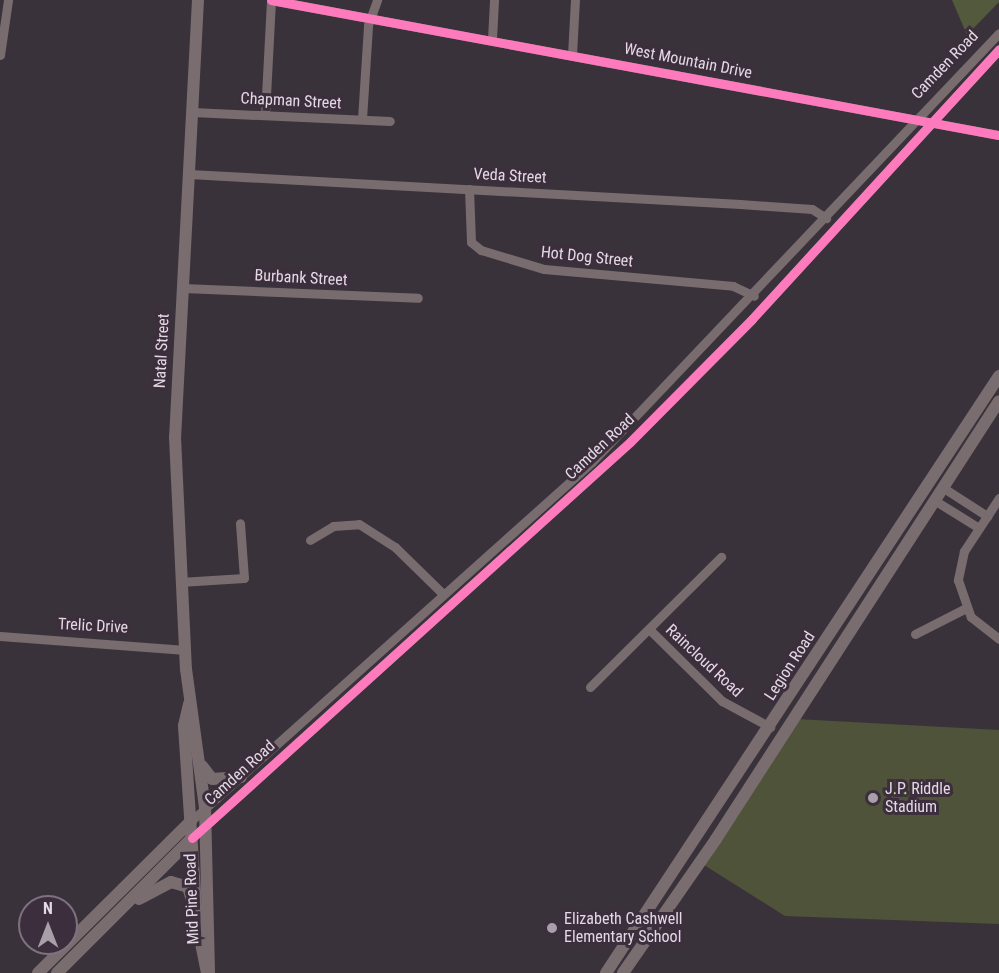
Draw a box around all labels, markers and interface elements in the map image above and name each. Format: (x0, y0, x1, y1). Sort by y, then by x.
street label: Camden Road (908, 27, 982, 103)
street label: West Mountain Drive (622, 39, 754, 83)
street label: Chapman Street (240, 89, 342, 113)
street label: Veda Street (473, 165, 547, 187)
street label: Hot Dog Street (540, 243, 634, 271)
street label: Burbank Street (254, 266, 348, 290)
street label: Natal Street (150, 313, 174, 389)
street label: Camden Road (561, 410, 639, 484)
street label: Trelic Drive (57, 615, 129, 637)
street label: Raincloud Road (662, 621, 746, 701)
street label: Legion Road (761, 628, 819, 704)
street label: Camden Road (201, 737, 279, 809)
place label: J.P. Riddle Stadium (885, 779, 950, 817)
marker: J.P. Riddle Stadium (866, 791, 880, 805)
street label: Mid Pine Road (181, 853, 203, 945)
north arrow (18, 895, 78, 955)
text: N (43, 899, 53, 918)
place label: Elizabeth Cashwell Elementary School (564, 909, 683, 947)
marker: Elizabeth Cashwell Elementary School (545, 921, 559, 935)

